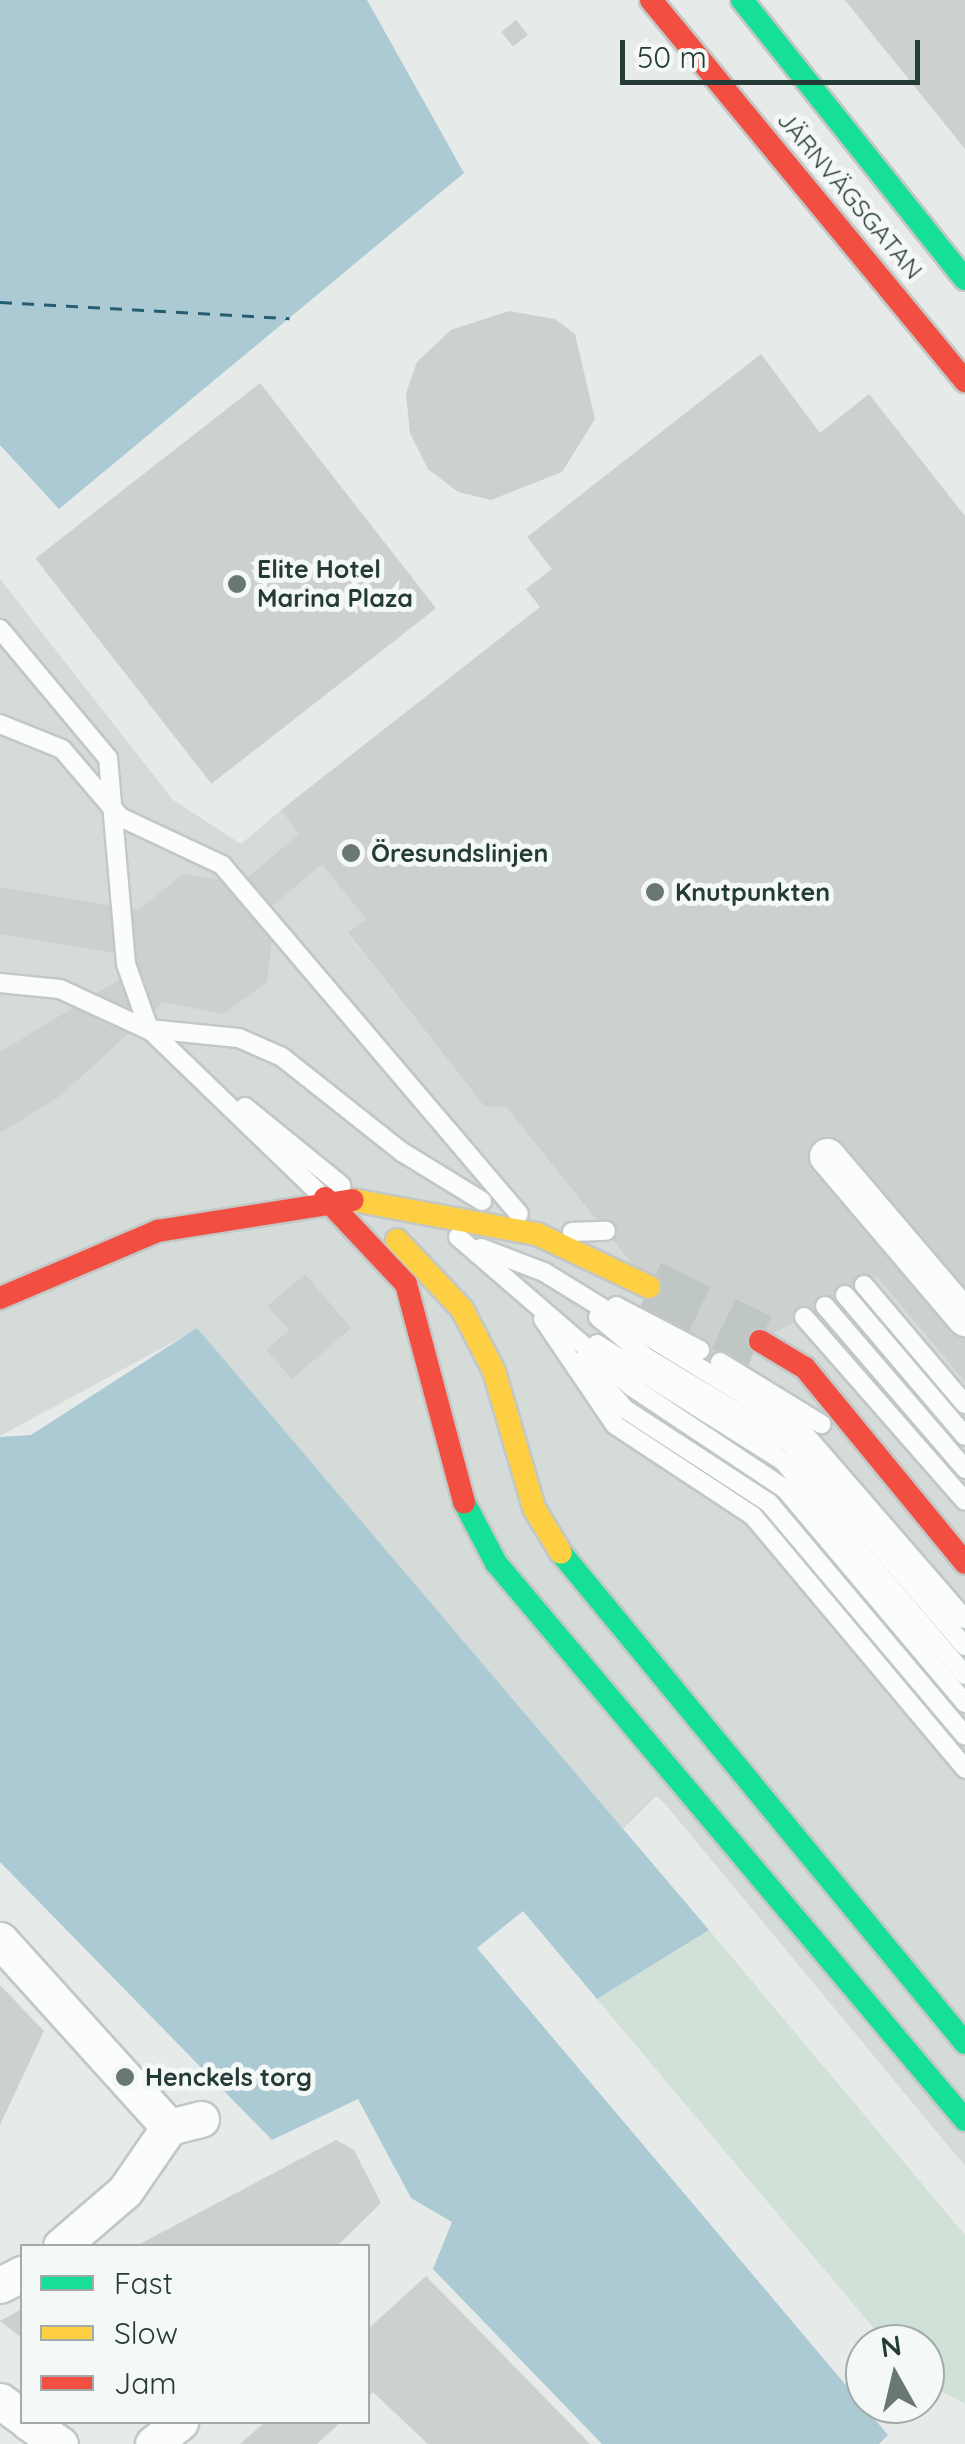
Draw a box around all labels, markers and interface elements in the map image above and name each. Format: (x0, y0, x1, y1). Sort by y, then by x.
scale bar (625, 20, 925, 82)
text: 50 m (637, 38, 707, 76)
street label: JÄRNVÄGSGATAN (771, 105, 929, 285)
place label: Elite Hotel Marina Plaza (257, 555, 413, 614)
marker: Elite Hotel Marina Plaza (226, 573, 248, 595)
place label: Öresundslinjen (371, 838, 548, 868)
marker: Öresundslinjen (340, 842, 362, 864)
place label: Knutpunkten (675, 877, 830, 907)
marker: Knutpunkten (644, 881, 666, 903)
place label: Henckels torg (145, 2062, 312, 2092)
marker: Henckels torg (114, 2066, 136, 2088)
legend (20, 2244, 370, 2424)
text: Fast (114, 2264, 173, 2302)
text: Slow (114, 2314, 178, 2352)
north arrow (845, 2324, 945, 2424)
text: N (878, 2327, 904, 2365)
text: Jam (114, 2364, 177, 2402)

